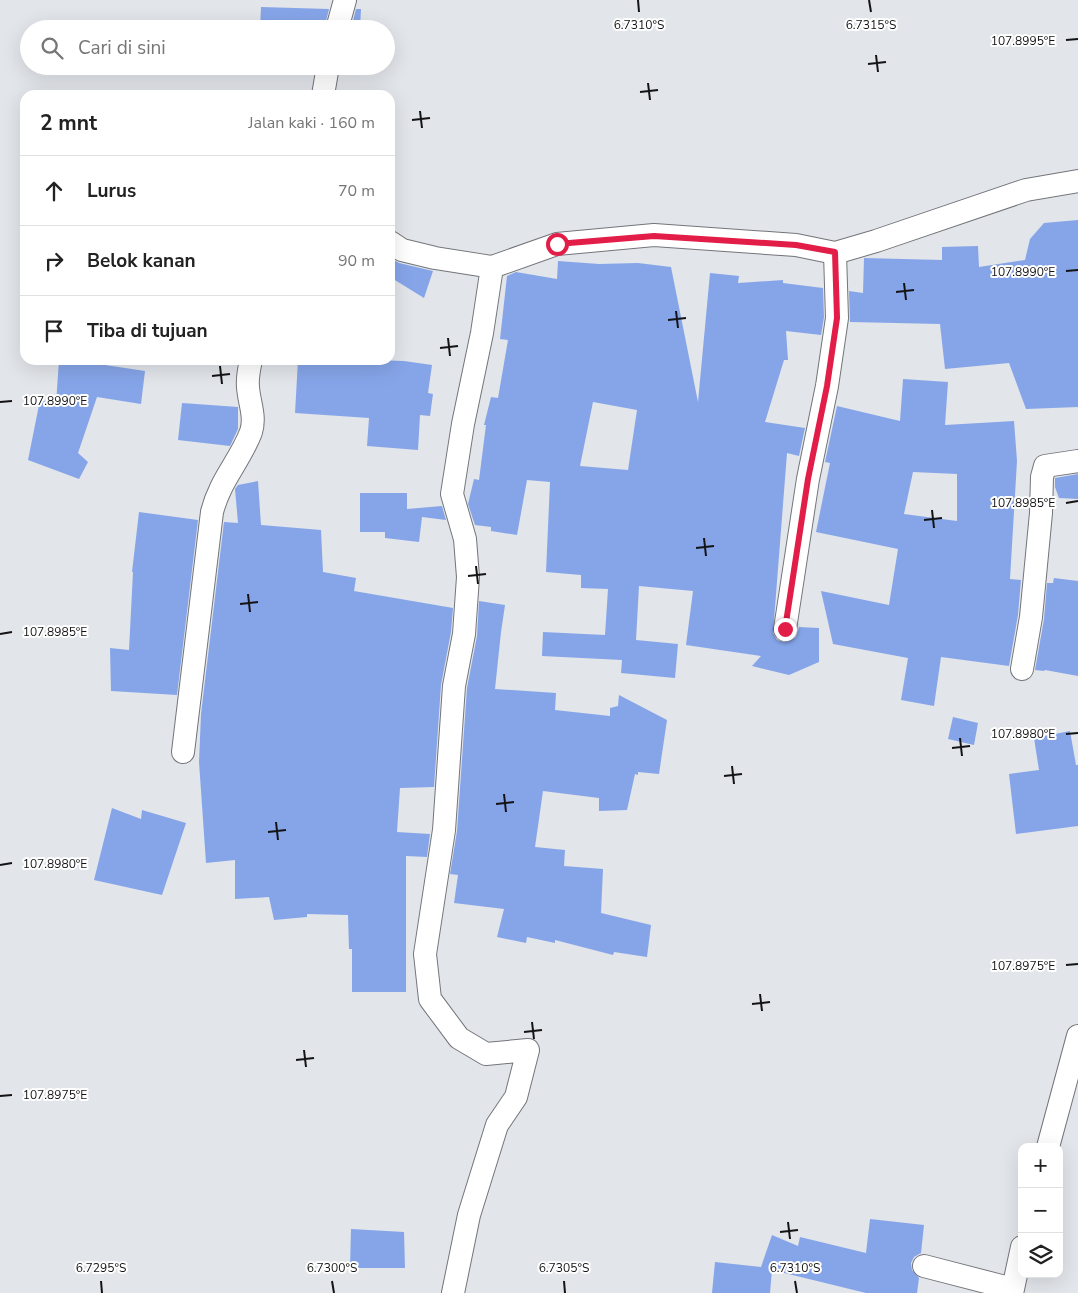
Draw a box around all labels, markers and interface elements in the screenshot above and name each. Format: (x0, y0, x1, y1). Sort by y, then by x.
text: 6.7310°S (614, 17, 664, 33)
text: 6.7315°S (846, 17, 896, 33)
search box (20, 20, 395, 75)
text: 107.8995°E (991, 33, 1055, 49)
icon: search (38, 34, 66, 62)
text: Cari di sini (78, 35, 166, 61)
text: 2 mnt (40, 109, 97, 137)
text: Jalan kaki · 160 m (248, 112, 375, 134)
icon: ahead (40, 177, 68, 205)
text: Lurus (87, 178, 136, 204)
text: 70 m (338, 180, 375, 202)
route start (546, 233, 569, 256)
icon: right (40, 247, 68, 275)
text: Belok kanan (87, 248, 196, 274)
text: 90 m (338, 250, 375, 272)
text: 107.8990°E (991, 264, 1055, 280)
icon: arrive (40, 317, 68, 345)
text: Tiba di tujuan (87, 318, 208, 344)
text: 107.8990°E (23, 393, 87, 409)
text: 107.8985°E (991, 495, 1055, 511)
route end (774, 618, 797, 641)
text: 107.8985°E (23, 624, 87, 640)
text: 107.8980°E (991, 726, 1055, 742)
text: 107.8980°E (23, 856, 87, 872)
text: 107.8975°E (991, 958, 1055, 974)
text: 107.8975°E (23, 1087, 87, 1103)
map controls (1018, 1143, 1063, 1278)
button: + (1018, 1143, 1063, 1188)
button: − (1018, 1188, 1063, 1233)
button: layers (1018, 1233, 1063, 1278)
text: 6.7295°S (76, 1260, 126, 1276)
text: 6.7300°S (307, 1260, 357, 1276)
text: 6.7305°S (539, 1260, 589, 1276)
text: 6.7310°S (770, 1260, 820, 1276)

